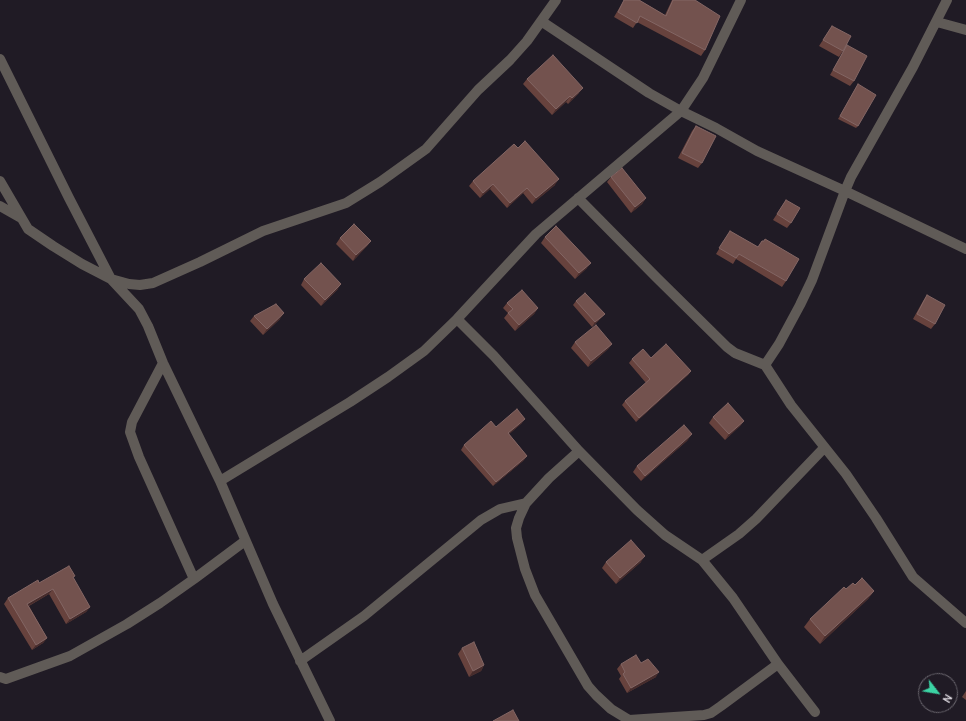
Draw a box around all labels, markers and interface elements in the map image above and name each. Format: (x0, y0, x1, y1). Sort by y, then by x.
north arrow (918, 673, 958, 713)
text: N (939, 692, 955, 706)

